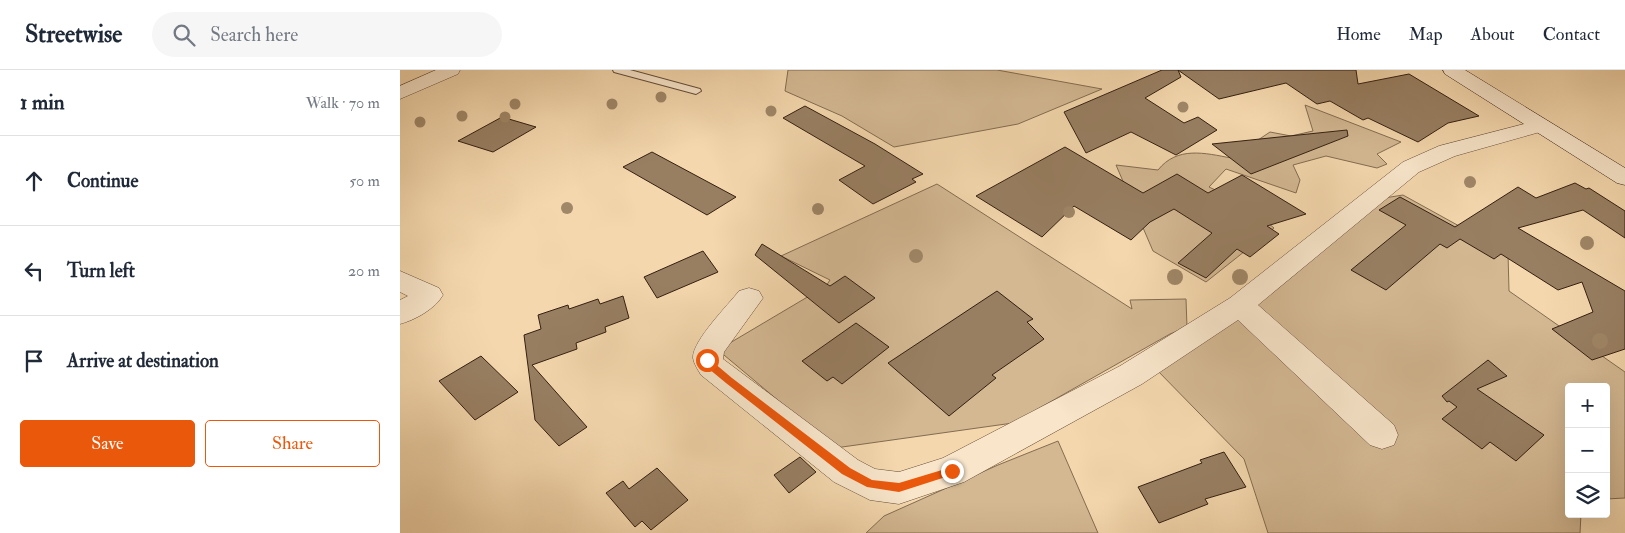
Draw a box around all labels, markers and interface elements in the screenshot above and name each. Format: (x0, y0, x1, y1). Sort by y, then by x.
search box (152, 12, 502, 57)
text: Streetwise (25, 19, 122, 50)
icon: search (170, 21, 198, 49)
text: Search here (210, 23, 298, 47)
text: Home (1336, 23, 1381, 46)
text: Map (1409, 23, 1443, 46)
text: About (1471, 23, 1515, 46)
text: Contact (1543, 23, 1600, 46)
text: 1 min (20, 89, 65, 116)
text: Walk · 70 m (306, 93, 380, 113)
icon: ahead (20, 167, 48, 195)
text: Continue (67, 169, 138, 193)
text: 50 m (349, 171, 380, 191)
icon: left (20, 257, 48, 285)
text: Turn left (67, 259, 135, 283)
text: 20 m (348, 261, 380, 281)
icon: arrive (20, 347, 48, 375)
text: Arrive at destination (67, 349, 219, 373)
route start (696, 349, 719, 372)
map controls (1565, 383, 1610, 518)
button: + (1565, 383, 1610, 428)
button: Save (20, 420, 195, 467)
button: Share (205, 420, 380, 467)
button: − (1565, 428, 1610, 473)
route end (941, 460, 964, 483)
button: layers (1565, 473, 1610, 518)

